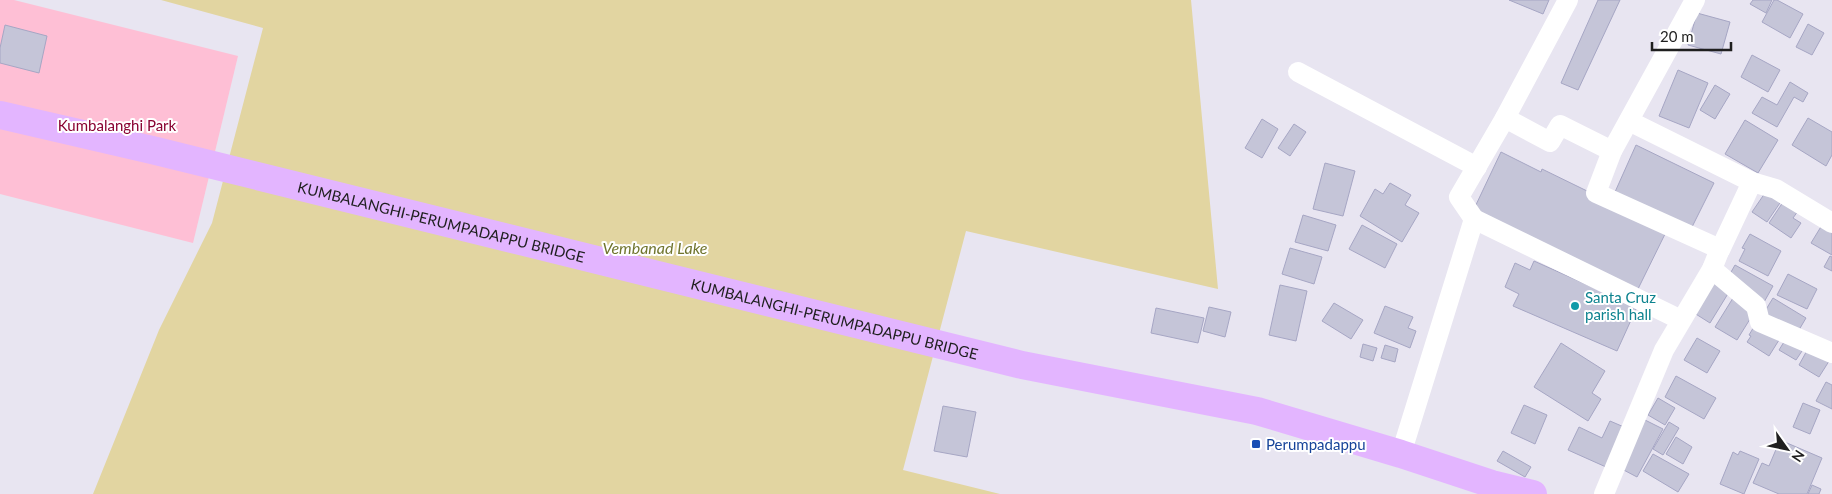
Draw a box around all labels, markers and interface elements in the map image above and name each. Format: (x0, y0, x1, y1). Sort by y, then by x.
scale bar (1652, 20, 1731, 52)
text: 20 m (1660, 27, 1694, 45)
park label: Kumbalanghi Park (58, 116, 177, 134)
street label: KUMBALANGHI-PERUMPADAPPU BRIDGE (296, 177, 587, 266)
water label: Vembanad Lake (602, 238, 708, 257)
street label: KUMBALANGHI-PERUMPADAPPU BRIDGE (689, 275, 980, 363)
place label: Santa Cruz parish hall (1585, 288, 1656, 323)
marker: Santa Cruz parish hall (1569, 300, 1581, 312)
north arrow (1762, 424, 1812, 474)
place label: Perumpadappu (1266, 435, 1366, 453)
marker: Perumpadappu (1250, 438, 1262, 450)
text: N (1788, 447, 1808, 466)

